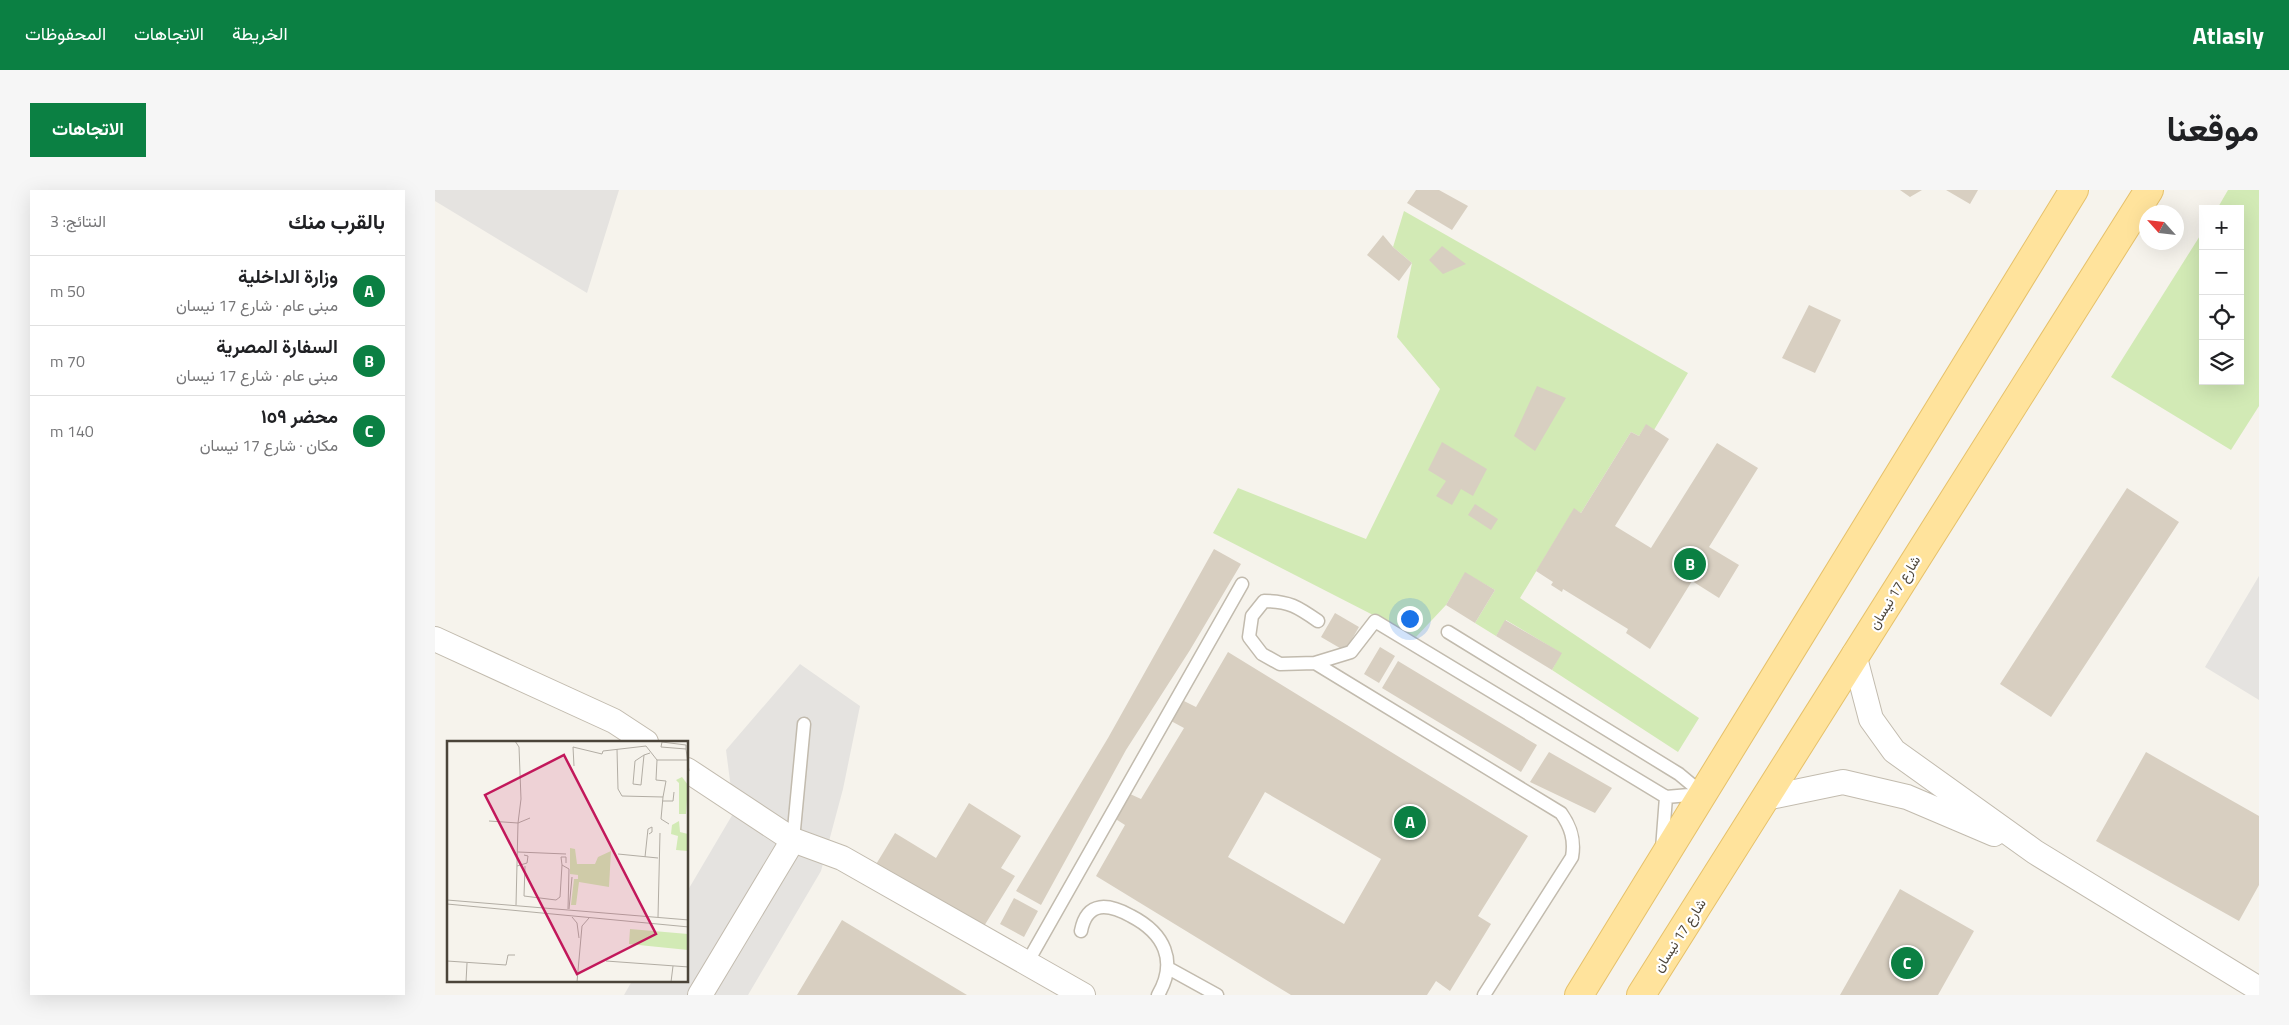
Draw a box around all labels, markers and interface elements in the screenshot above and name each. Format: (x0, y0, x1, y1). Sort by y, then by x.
text: Atlasly (2193, 17, 2264, 53)
text: المحفوظات (25, 20, 106, 47)
text: الاتجاهات (134, 20, 204, 47)
text: الخريطة (232, 20, 288, 47)
text: موقعنا (2166, 101, 2259, 155)
button: الاتجاهات (30, 103, 146, 157)
text: بالقرب منك (288, 205, 385, 237)
north arrow (2139, 205, 2184, 250)
map controls (2199, 205, 2244, 385)
button: + (2199, 205, 2244, 250)
text: النتائج: 3 (50, 209, 106, 233)
button: − (2199, 250, 2244, 295)
text: وزارة الداخلية (238, 261, 338, 290)
text: 50 m (50, 279, 85, 303)
text: A (364, 279, 374, 303)
text: مبنى عام · شارع 17 نيسان (176, 293, 338, 317)
button: locate (2199, 295, 2244, 340)
text: السفارة المصرية (216, 331, 338, 360)
button: layers (2199, 340, 2244, 385)
text: 70 m (50, 349, 85, 373)
text: B (364, 349, 374, 373)
text: مبنى عام · شارع 17 نيسان (176, 363, 338, 387)
text: محضر ١٥٩ (261, 401, 338, 430)
text: 140 m (50, 419, 94, 443)
text: C (365, 419, 373, 443)
text: مكان · شارع 17 نيسان (200, 433, 338, 457)
pin: B (1674, 545, 1706, 583)
street label: شارع 17 نيسان (1863, 551, 1926, 634)
your location (1397, 606, 1423, 632)
inset map (447, 741, 689, 982)
pin: A (1394, 803, 1426, 841)
street label: شارع 17 نيسان (1647, 894, 1712, 977)
pin: C (1891, 944, 1923, 982)

